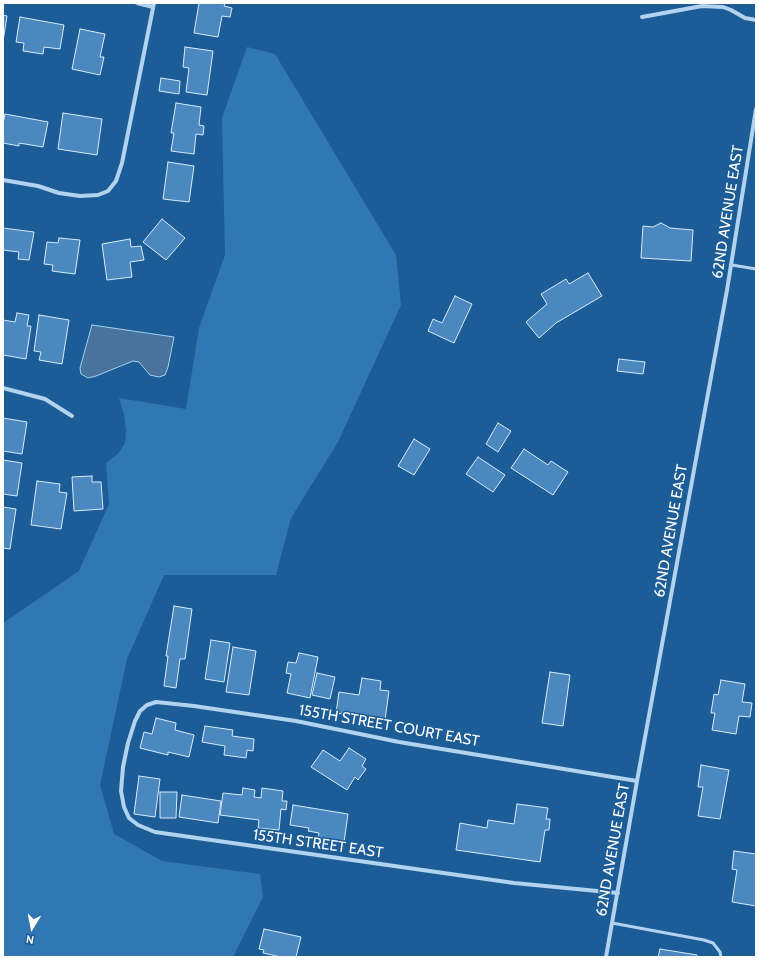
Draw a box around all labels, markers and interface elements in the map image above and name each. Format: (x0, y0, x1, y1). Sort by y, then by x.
street label: 62ND AVENUE EAST (709, 144, 747, 280)
street label: 62ND AVENUE EAST (650, 463, 692, 599)
street label: 155TH STREET COURT EAST (297, 701, 481, 751)
street label: 62ND AVENUE EAST (592, 782, 634, 918)
street label: 155TH STREET EAST (252, 826, 384, 862)
north arrow (12, 908, 52, 948)
text: N (25, 932, 35, 947)

